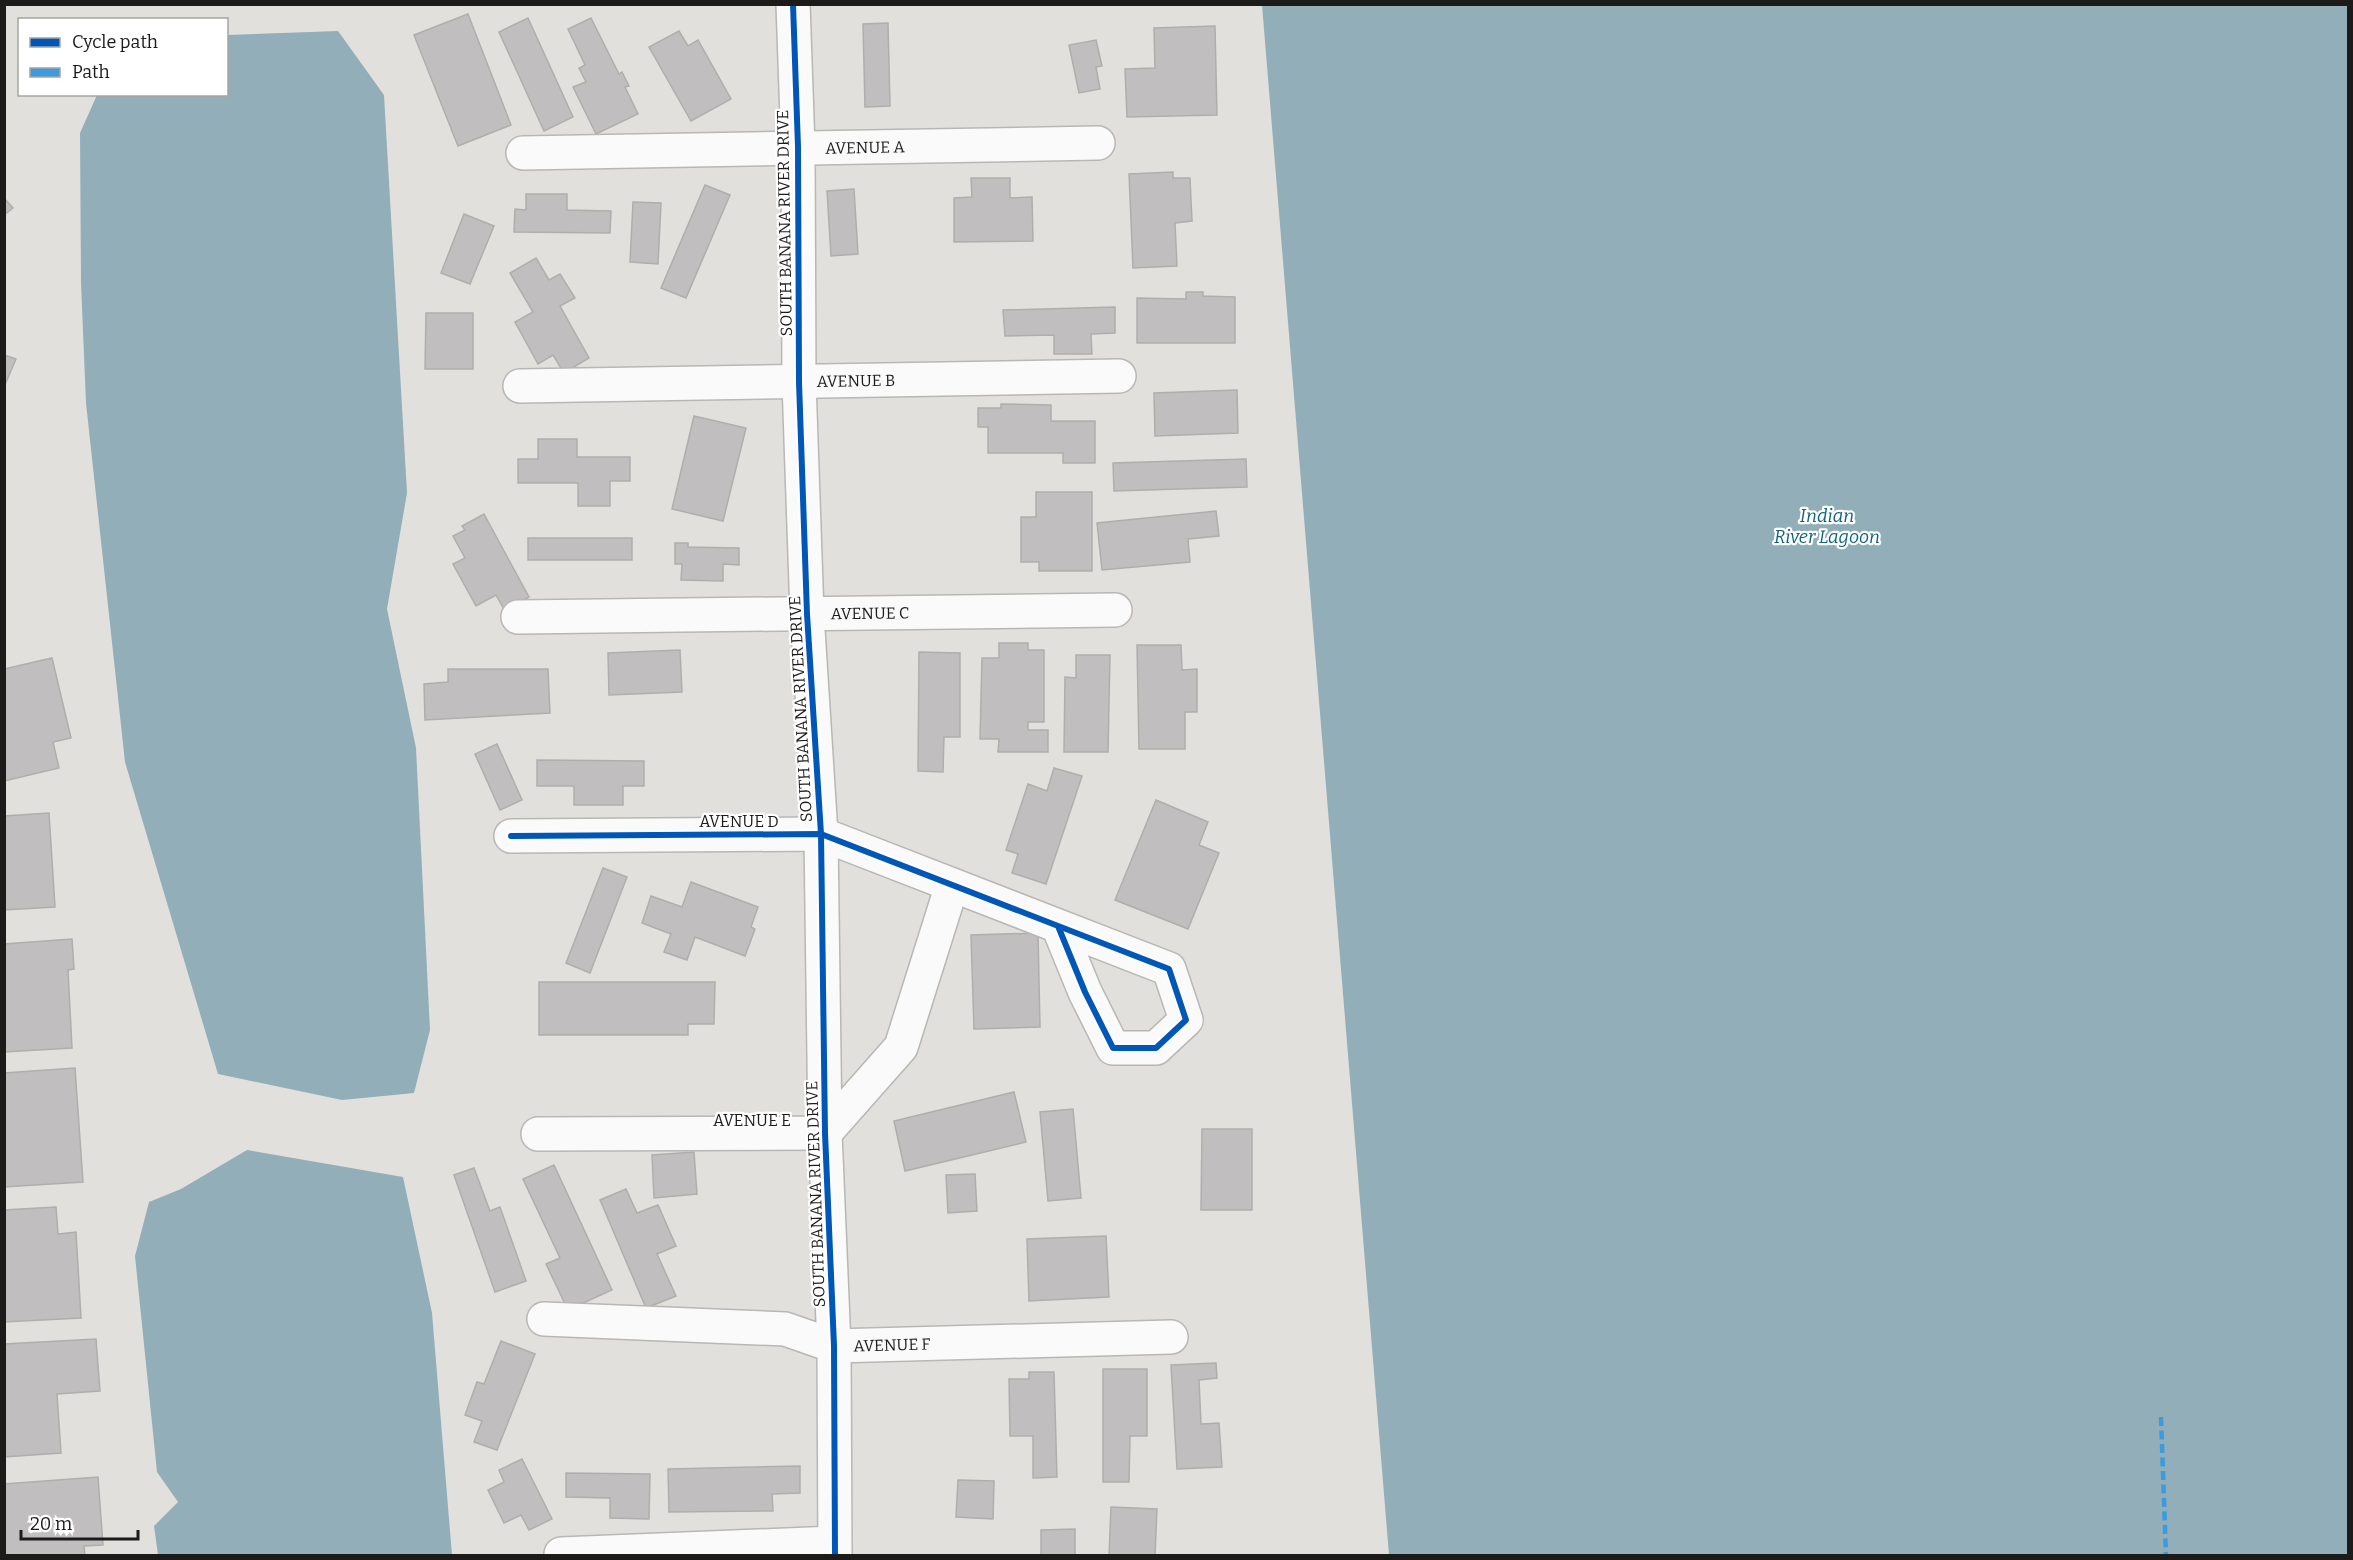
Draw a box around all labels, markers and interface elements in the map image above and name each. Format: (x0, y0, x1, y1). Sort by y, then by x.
legend (18, 18, 228, 96)
text: Cycle path (72, 31, 158, 53)
text: Path (72, 61, 110, 83)
street label: SOUTH BANANA RIVER DRIVE (773, 110, 796, 336)
street label: AVENUE A (825, 137, 905, 158)
street label: AVENUE B (817, 371, 895, 391)
water label: Indian River Lagoon (1774, 505, 1880, 548)
street label: SOUTH BANANA RIVER DRIVE (785, 595, 816, 823)
street label: AVENUE C (831, 603, 909, 623)
street label: AVENUE D (699, 812, 779, 831)
street label: SOUTH BANANA RIVER DRIVE (802, 1080, 829, 1308)
street label: AVENUE E (713, 1111, 791, 1130)
street label: AVENUE F (853, 1334, 931, 1355)
scale bar (21, 1503, 138, 1541)
text: 20 m (30, 1513, 72, 1535)

